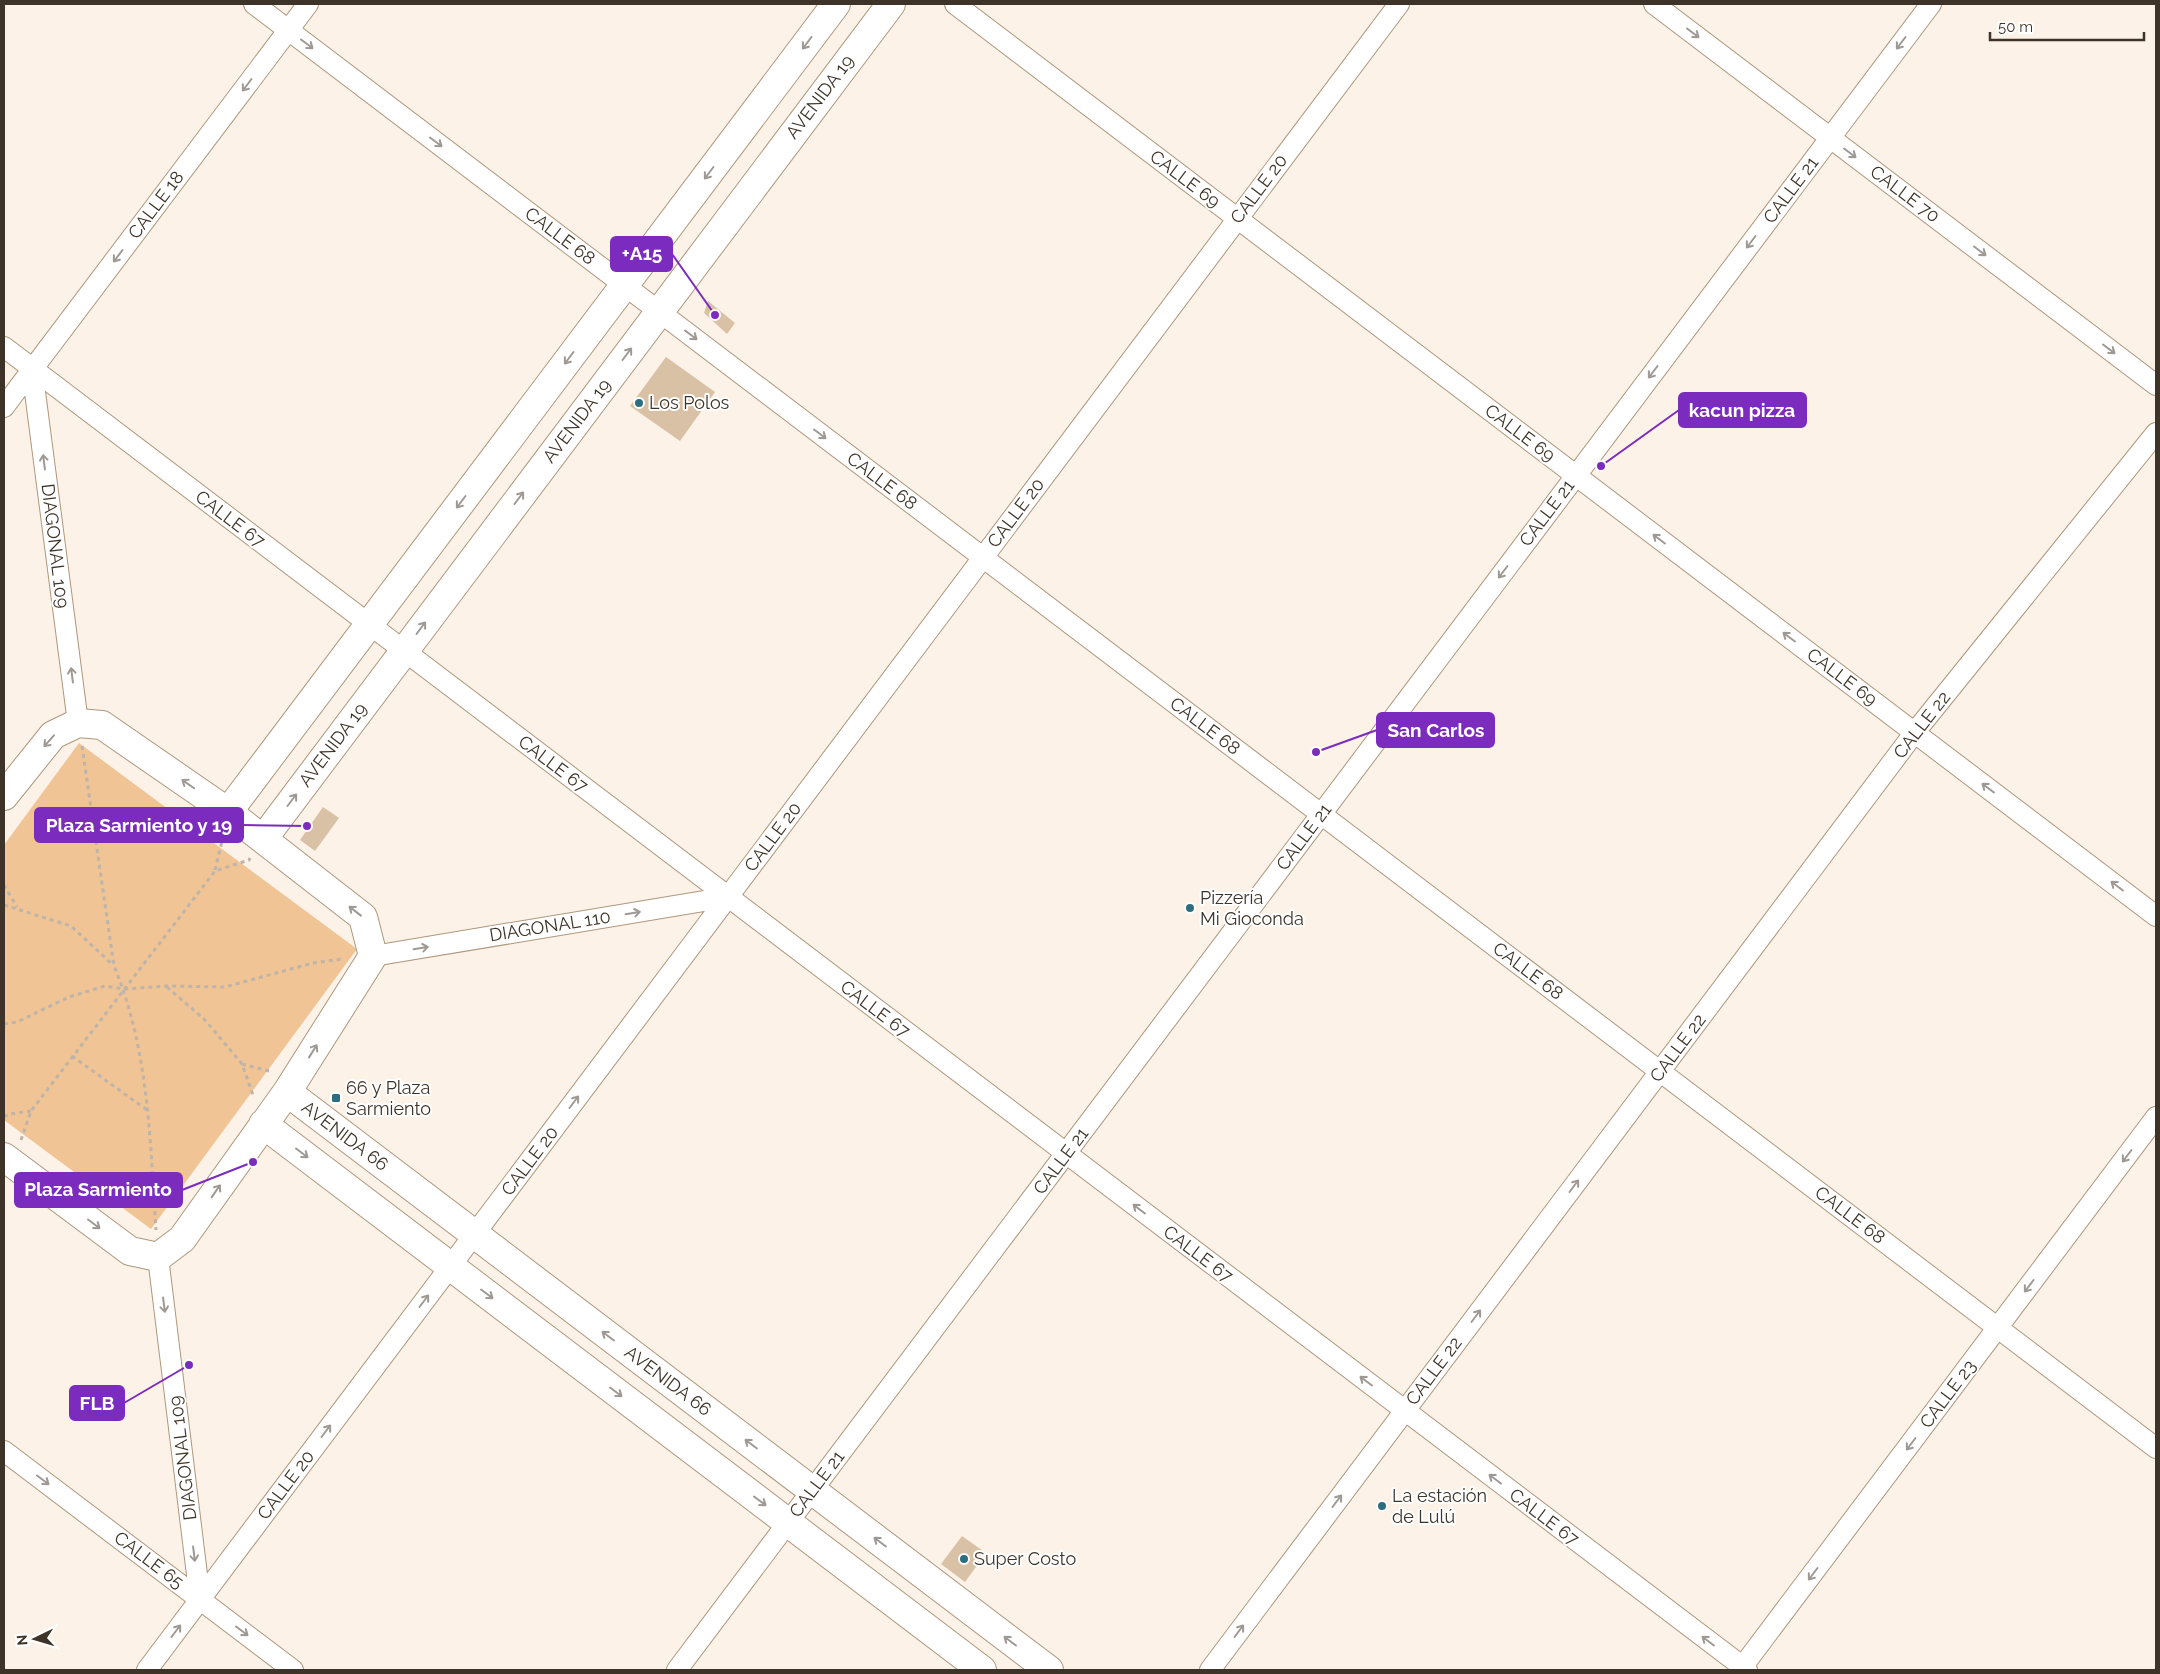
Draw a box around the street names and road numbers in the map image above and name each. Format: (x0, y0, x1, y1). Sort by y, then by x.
street label: AVENIDA 19 (781, 51, 858, 143)
street label: CALLE 69 (1146, 145, 1224, 212)
street label: CALLE 20 (1226, 150, 1291, 227)
street label: CALLE 21 (1759, 152, 1823, 227)
street label: CALLE 70 (1866, 161, 1944, 226)
street label: CALLE 18 (123, 167, 188, 243)
street label: CALLE 68 (521, 202, 600, 269)
street label: AVENIDA 19 (538, 375, 615, 467)
street label: CALLE 69 (1481, 399, 1559, 466)
street label: CALLE 68 (843, 447, 922, 514)
street label: CALLE 20 (983, 474, 1048, 551)
street label: CALLE 21 (1515, 475, 1579, 550)
street label: DIAGONAL 109 (37, 482, 74, 609)
street label: CALLE 67 (191, 486, 269, 552)
street label: CALLE 69 (1803, 643, 1881, 710)
street label: CALLE 22 (1889, 687, 1954, 763)
street label: CALLE 68 (1166, 692, 1245, 759)
street label: AVENIDA 19 (294, 699, 371, 791)
street label: CALLE 67 (514, 731, 592, 797)
street label: CALLE 20 (740, 798, 805, 875)
street label: CALLE 21 (1272, 799, 1336, 874)
street label: DIAGONAL 110 (488, 906, 612, 945)
street label: CALLE 68 (1489, 937, 1568, 1004)
street label: CALLE 67 (836, 976, 914, 1042)
street label: CALLE 22 (1645, 1010, 1710, 1086)
street label: AVENIDA 66 (298, 1096, 393, 1175)
street label: CALLE 20 (497, 1122, 562, 1199)
street label: CALLE 21 (1029, 1123, 1093, 1198)
street label: CALLE 68 (1811, 1181, 1890, 1248)
street label: CALLE 67 (1159, 1221, 1237, 1287)
street label: CALLE 22 (1401, 1333, 1466, 1409)
street label: AVENIDA 66 (621, 1341, 716, 1420)
street label: CALLE 23 (1915, 1355, 1980, 1432)
street label: DIAGONAL 109 (164, 1395, 201, 1522)
street label: CALLE 20 (253, 1446, 318, 1523)
street label: CALLE 21 (785, 1446, 849, 1521)
street label: CALLE 67 (1505, 1484, 1583, 1550)
street label: CALLE 65 (110, 1527, 188, 1593)

